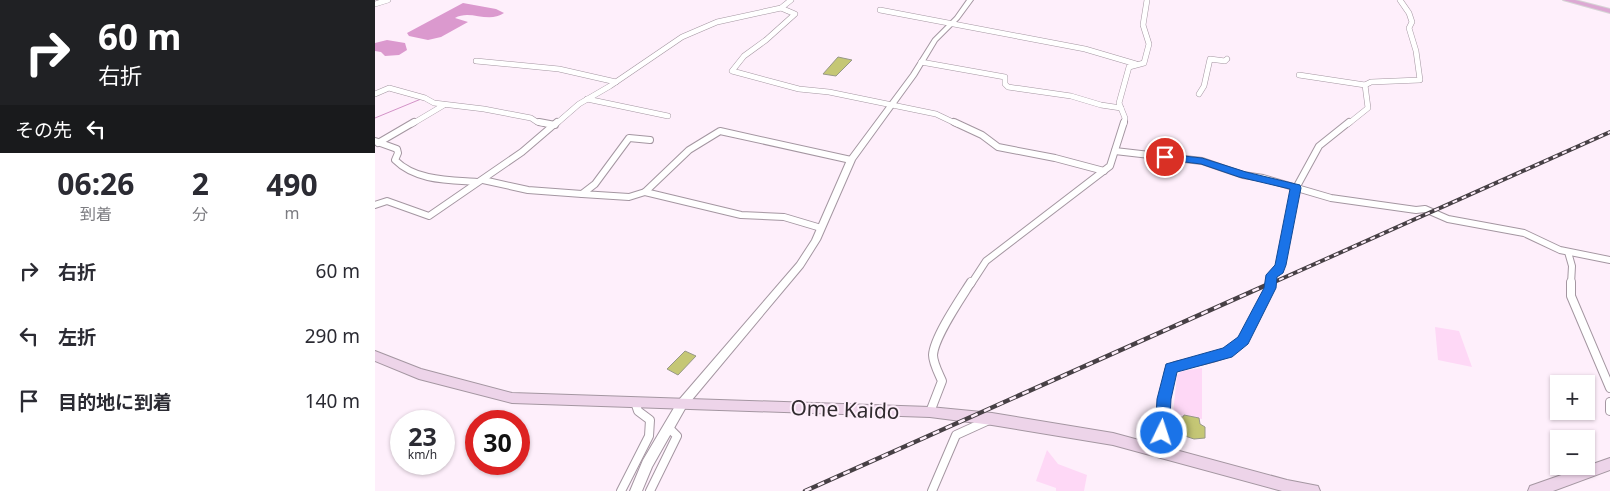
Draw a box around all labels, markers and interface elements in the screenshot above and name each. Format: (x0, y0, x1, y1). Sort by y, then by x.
text: 60 m (98, 13, 181, 60)
icon: right (15, 20, 80, 85)
text: 右折 (98, 60, 142, 90)
icon: left (82, 115, 110, 143)
text: その先 (15, 117, 72, 143)
pin (1144, 136, 1186, 178)
icon: arrive (1151, 143, 1179, 171)
text: 06:26 (57, 163, 134, 204)
text: 2 (192, 163, 209, 204)
text: 490 (266, 164, 318, 205)
text: m (284, 202, 299, 224)
text: 到着 (80, 203, 112, 225)
text: 分 (192, 203, 208, 225)
icon: right (15, 257, 43, 285)
text: 60 m (316, 258, 360, 284)
text: 右折 (58, 259, 96, 285)
icon: left (15, 322, 43, 350)
text: 290 m (305, 323, 360, 349)
text: 左折 (58, 324, 96, 350)
map controls (1550, 375, 1595, 475)
button: + (1550, 375, 1595, 420)
icon: arrive (15, 387, 43, 415)
text: 140 m (305, 388, 360, 414)
text: 目的地に到着 (58, 389, 172, 415)
street label: Ome Kaido (790, 393, 900, 425)
position arrow (1135, 406, 1187, 458)
speed limit sign: 30 (465, 410, 530, 475)
text: 23 (408, 419, 437, 453)
button: − (1550, 430, 1595, 475)
text: km/h (408, 446, 437, 463)

